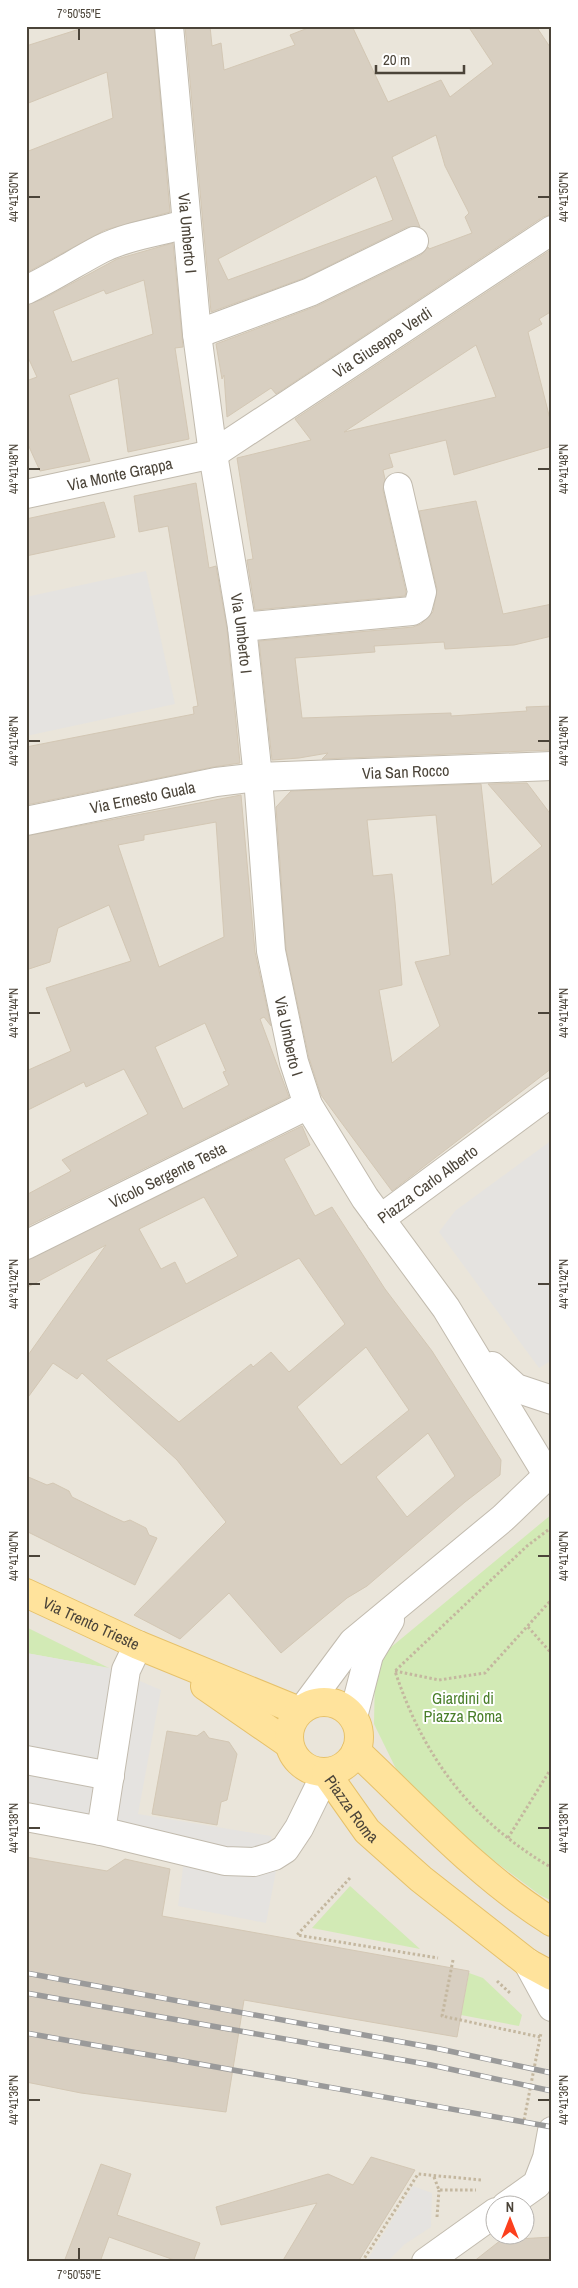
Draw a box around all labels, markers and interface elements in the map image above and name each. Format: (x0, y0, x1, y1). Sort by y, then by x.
text: 7°50'55"E (57, 6, 101, 22)
scale bar (376, 42, 463, 74)
text: 20 m (383, 49, 410, 70)
text: 44°41'50"N (6, 172, 22, 222)
text: 44°41'50"N (556, 172, 572, 222)
street label: Via Umberto I (173, 192, 202, 274)
street label: Via Giuseppe Verdi (328, 302, 436, 383)
text: 44°41'48"N (6, 444, 22, 494)
text: 44°41'48"N (556, 444, 572, 494)
street label: Via Monte Grappa (65, 452, 175, 496)
street label: Via Umberto I (226, 592, 258, 675)
text: 44°41'46"N (6, 716, 22, 766)
text: 44°41'46"N (556, 716, 572, 766)
street label: Via San Rocco (362, 759, 450, 784)
street label: Via Ernesto Guala (88, 775, 198, 819)
text: 44°41'44"N (6, 988, 22, 1038)
text: 44°41'44"N (556, 988, 572, 1038)
street label: Via Umberto I (270, 994, 309, 1079)
street label: Vicolo Sergente Testa (105, 1136, 230, 1213)
street label: Piazza Carlo Alberto (373, 1140, 482, 1228)
text: 44°41'42"N (6, 1259, 22, 1309)
text: 44°41'42"N (556, 1259, 572, 1309)
text: 44°41'40"N (6, 1531, 22, 1581)
text: 44°41'40"N (556, 1531, 572, 1581)
street label: Via Trento Trieste (39, 1591, 143, 1655)
park label: Giardini di Piazza Roma (424, 1687, 503, 1727)
street label: Piazza Roma (320, 1770, 384, 1848)
text: 44°41'38"N (6, 1803, 22, 1853)
text: 44°41'38"N (556, 1803, 572, 1853)
text: 44°41'36"N (6, 2075, 22, 2125)
text: 44°41'36"N (556, 2075, 572, 2125)
north arrow (486, 2196, 536, 2246)
text: N (506, 2198, 514, 2216)
text: 7°50'55"E (57, 2267, 101, 2283)

